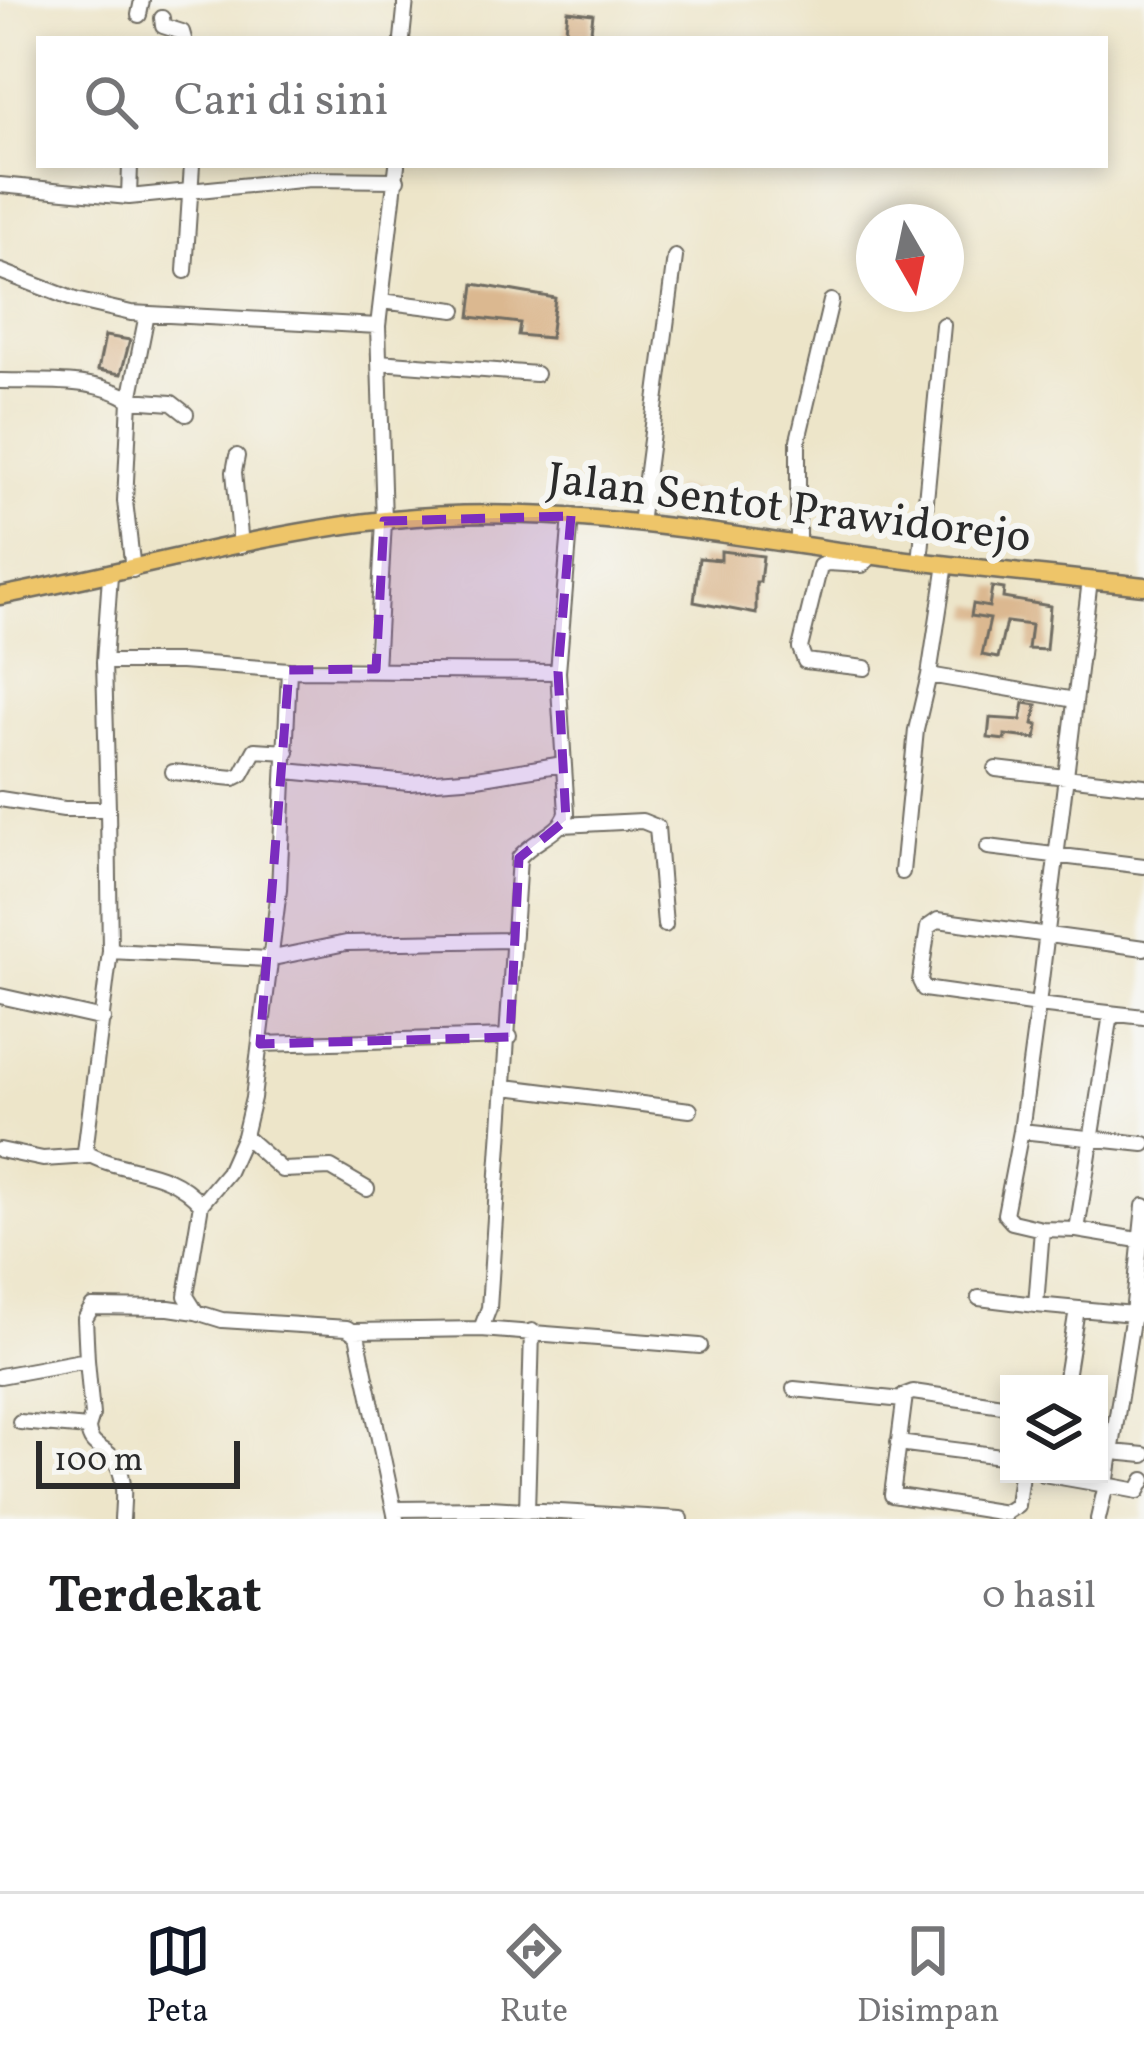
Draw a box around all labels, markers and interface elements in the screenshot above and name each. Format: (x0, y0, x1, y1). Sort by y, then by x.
search box (36, 36, 1108, 168)
icon: search (78, 69, 144, 135)
text: Cari di sini (174, 71, 388, 134)
north arrow (856, 204, 964, 312)
street label: Jalan Sentot Prawidorejo (544, 449, 1034, 571)
map controls (1000, 1375, 1108, 1483)
button: layers (1000, 1375, 1108, 1483)
scale bar (36, 1435, 240, 1488)
text: 100 m (54, 1439, 143, 1485)
text: Terdekat (48, 1562, 262, 1633)
text: 0 hasil (982, 1570, 1096, 1624)
tab: Peta (145, 1918, 211, 2036)
tab: Rute (500, 1918, 568, 2036)
tab: Disimpan (857, 1918, 999, 2036)

